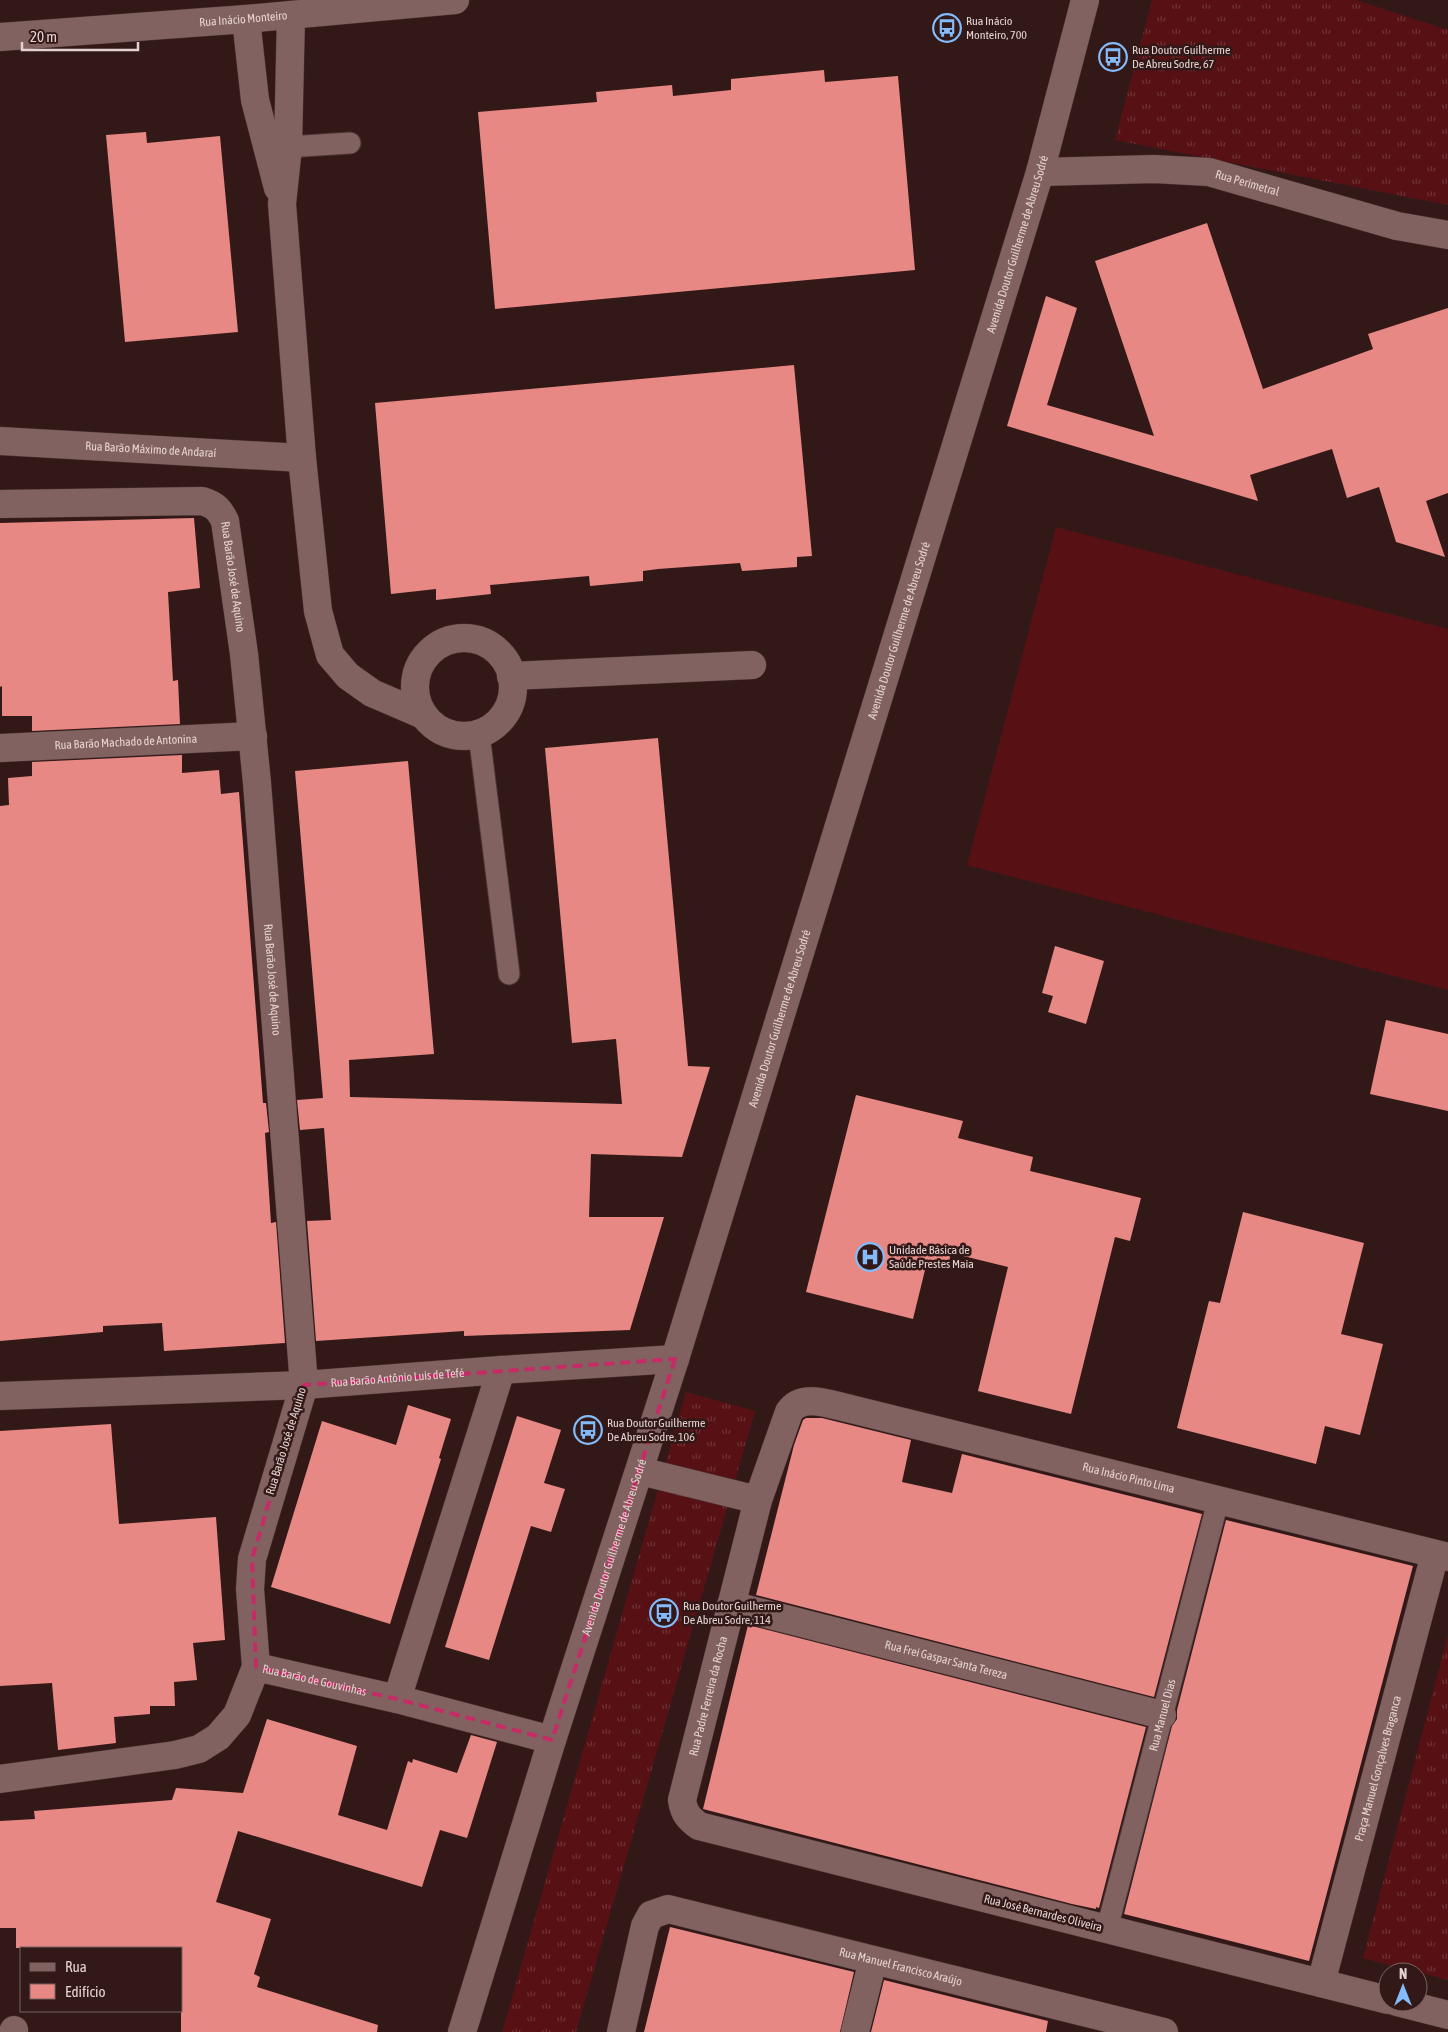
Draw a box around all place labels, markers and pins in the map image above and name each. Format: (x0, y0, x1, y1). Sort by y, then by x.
bus stop icon: Rua Inácio Monteiro, 700 (932, 13, 962, 43)
place label: Rua Inácio Monteiro, 700 (966, 14, 1027, 42)
bus stop icon: Rua Doutor Guilherme De Abreu Sodre, 67 (1098, 42, 1128, 72)
place label: Rua Doutor Guilherme De Abreu Sodre, 67 (1132, 43, 1230, 71)
hospital icon: Unidade Básica de Saúde Prestes Maia (855, 1242, 885, 1272)
place label: Unidade Básica de Saúde Prestes Maia (889, 1243, 974, 1271)
bus stop icon: Rua Doutor Guilherme De Abreu Sodre, 106 (573, 1415, 603, 1445)
place label: Rua Doutor Guilherme De Abreu Sodre, 106 (607, 1416, 705, 1444)
bus stop icon: Rua Doutor Guilherme De Abreu Sodre, 114 (649, 1598, 679, 1628)
place label: Rua Doutor Guilherme De Abreu Sodre, 114 (683, 1599, 781, 1627)

